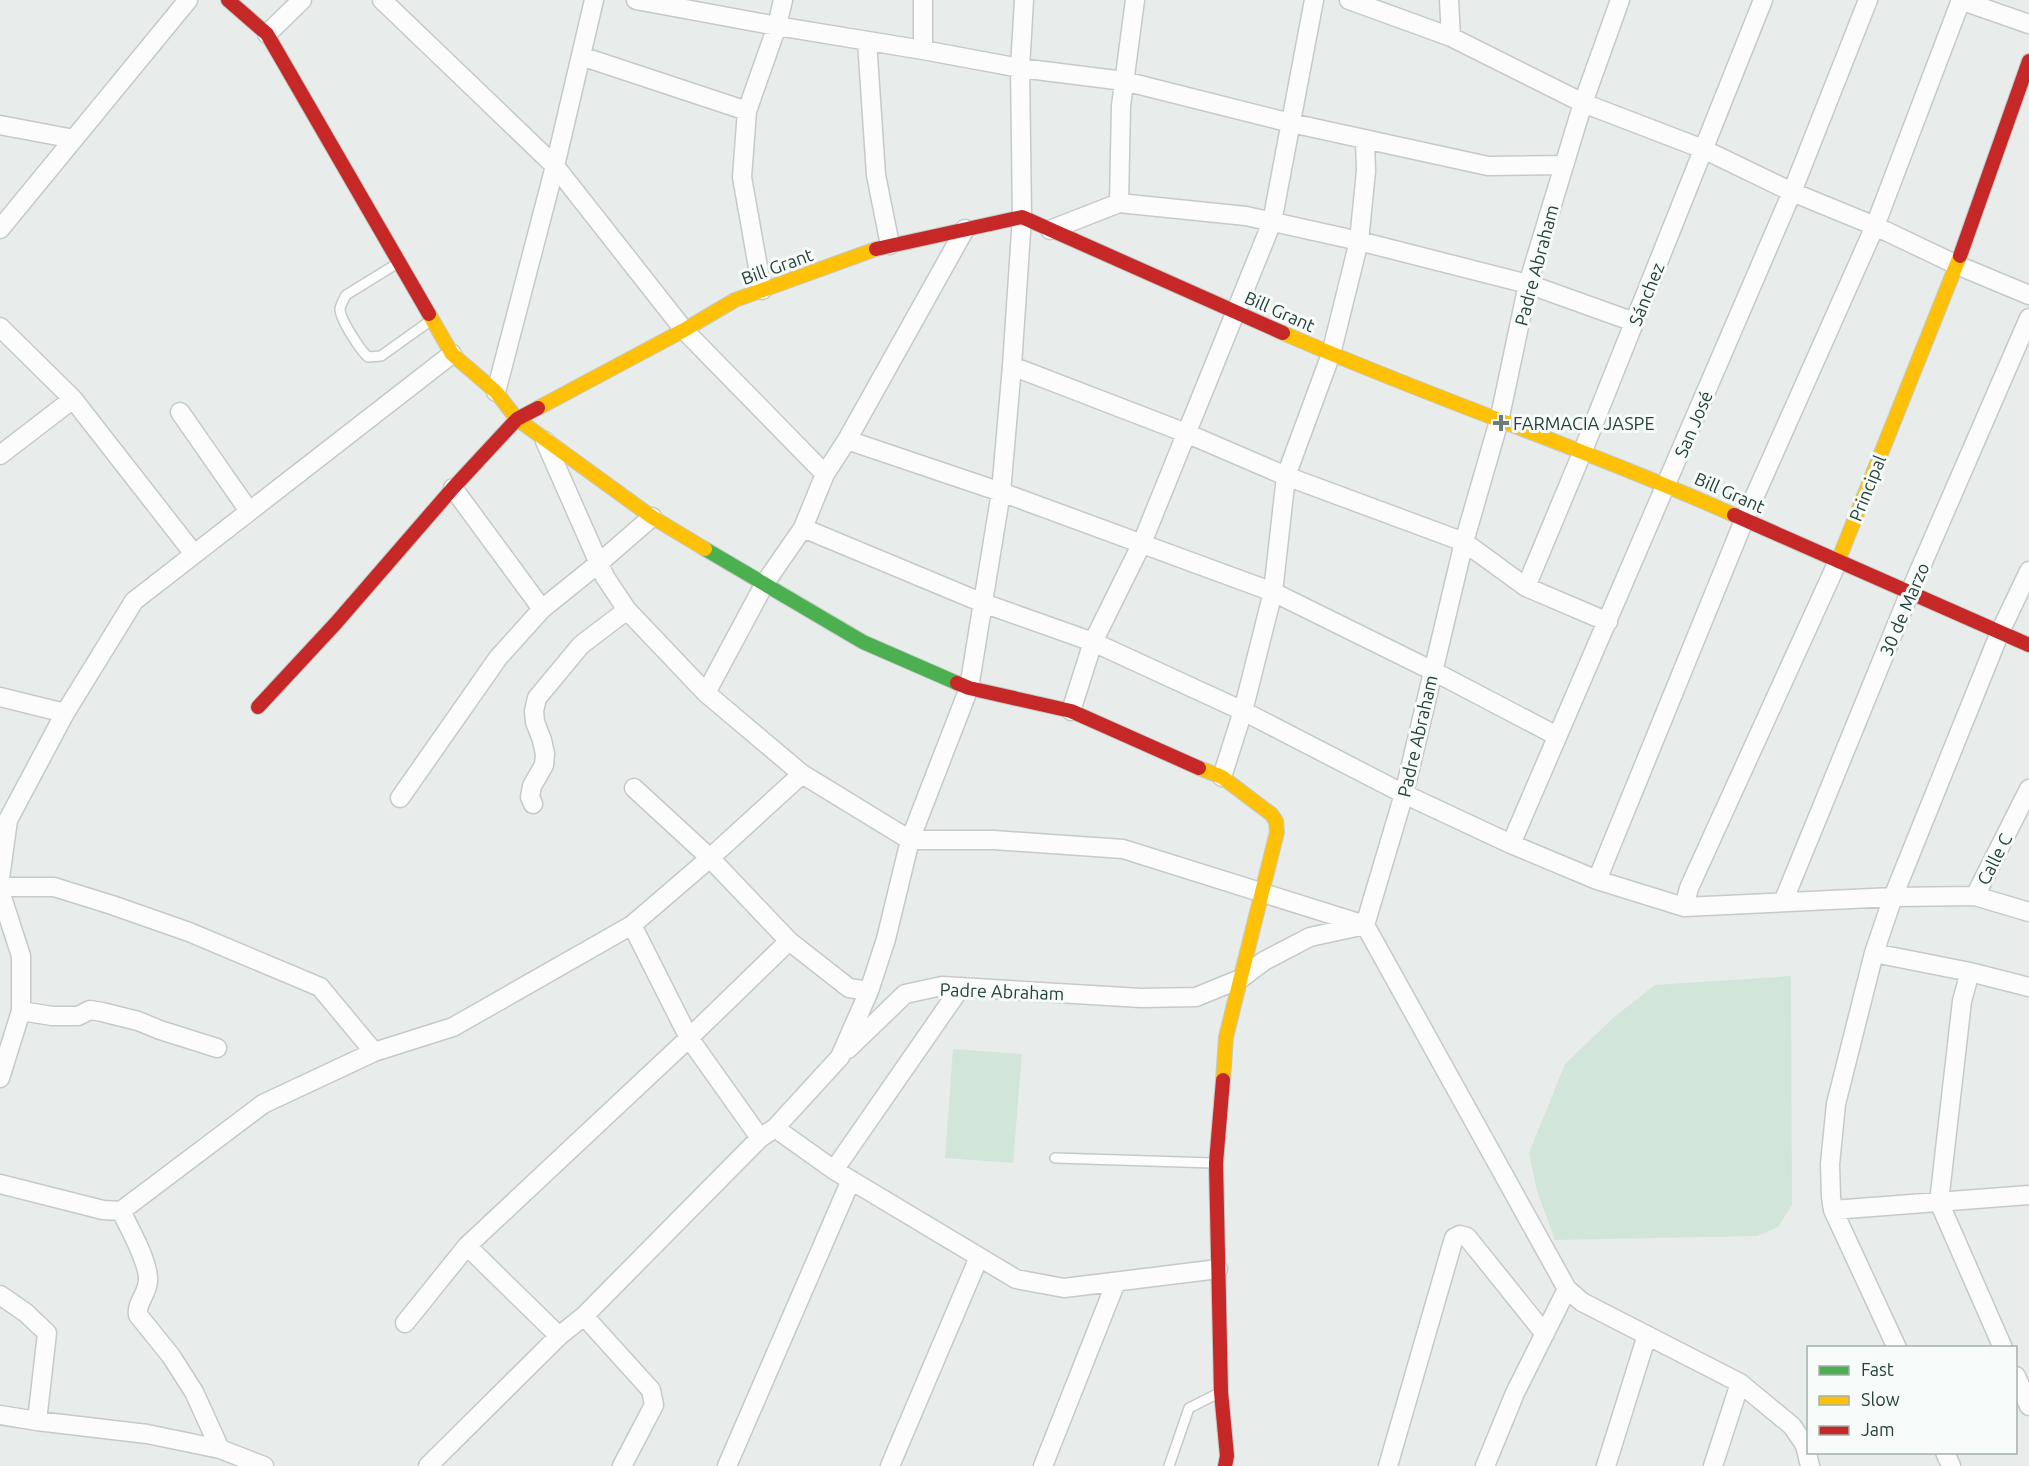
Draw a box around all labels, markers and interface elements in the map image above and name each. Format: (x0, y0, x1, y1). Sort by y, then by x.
street label: Padre Abraham (1510, 202, 1562, 328)
street label: Bill Grant (738, 244, 816, 288)
street label: Sánchez (1624, 260, 1668, 328)
street label: Bill Grant (1242, 287, 1318, 335)
street label: San José (1670, 388, 1716, 460)
place label: FARMACIA JASPE (1513, 413, 1654, 433)
marker: FARMACIA JASPE (1494, 416, 1508, 430)
street label: Principal (1845, 452, 1889, 524)
street label: Bill Grant (1692, 468, 1768, 516)
street label: 30 de Marzo (1875, 559, 1933, 659)
street label: Padre Abraham (1393, 673, 1441, 799)
street label: Calle C (1973, 830, 2015, 888)
street label: Padre Abraham (939, 979, 1065, 1003)
legend (1807, 1346, 2017, 1454)
text: Fast (1861, 1359, 1894, 1379)
text: Slow (1861, 1389, 1900, 1409)
text: Jam (1861, 1419, 1895, 1439)

